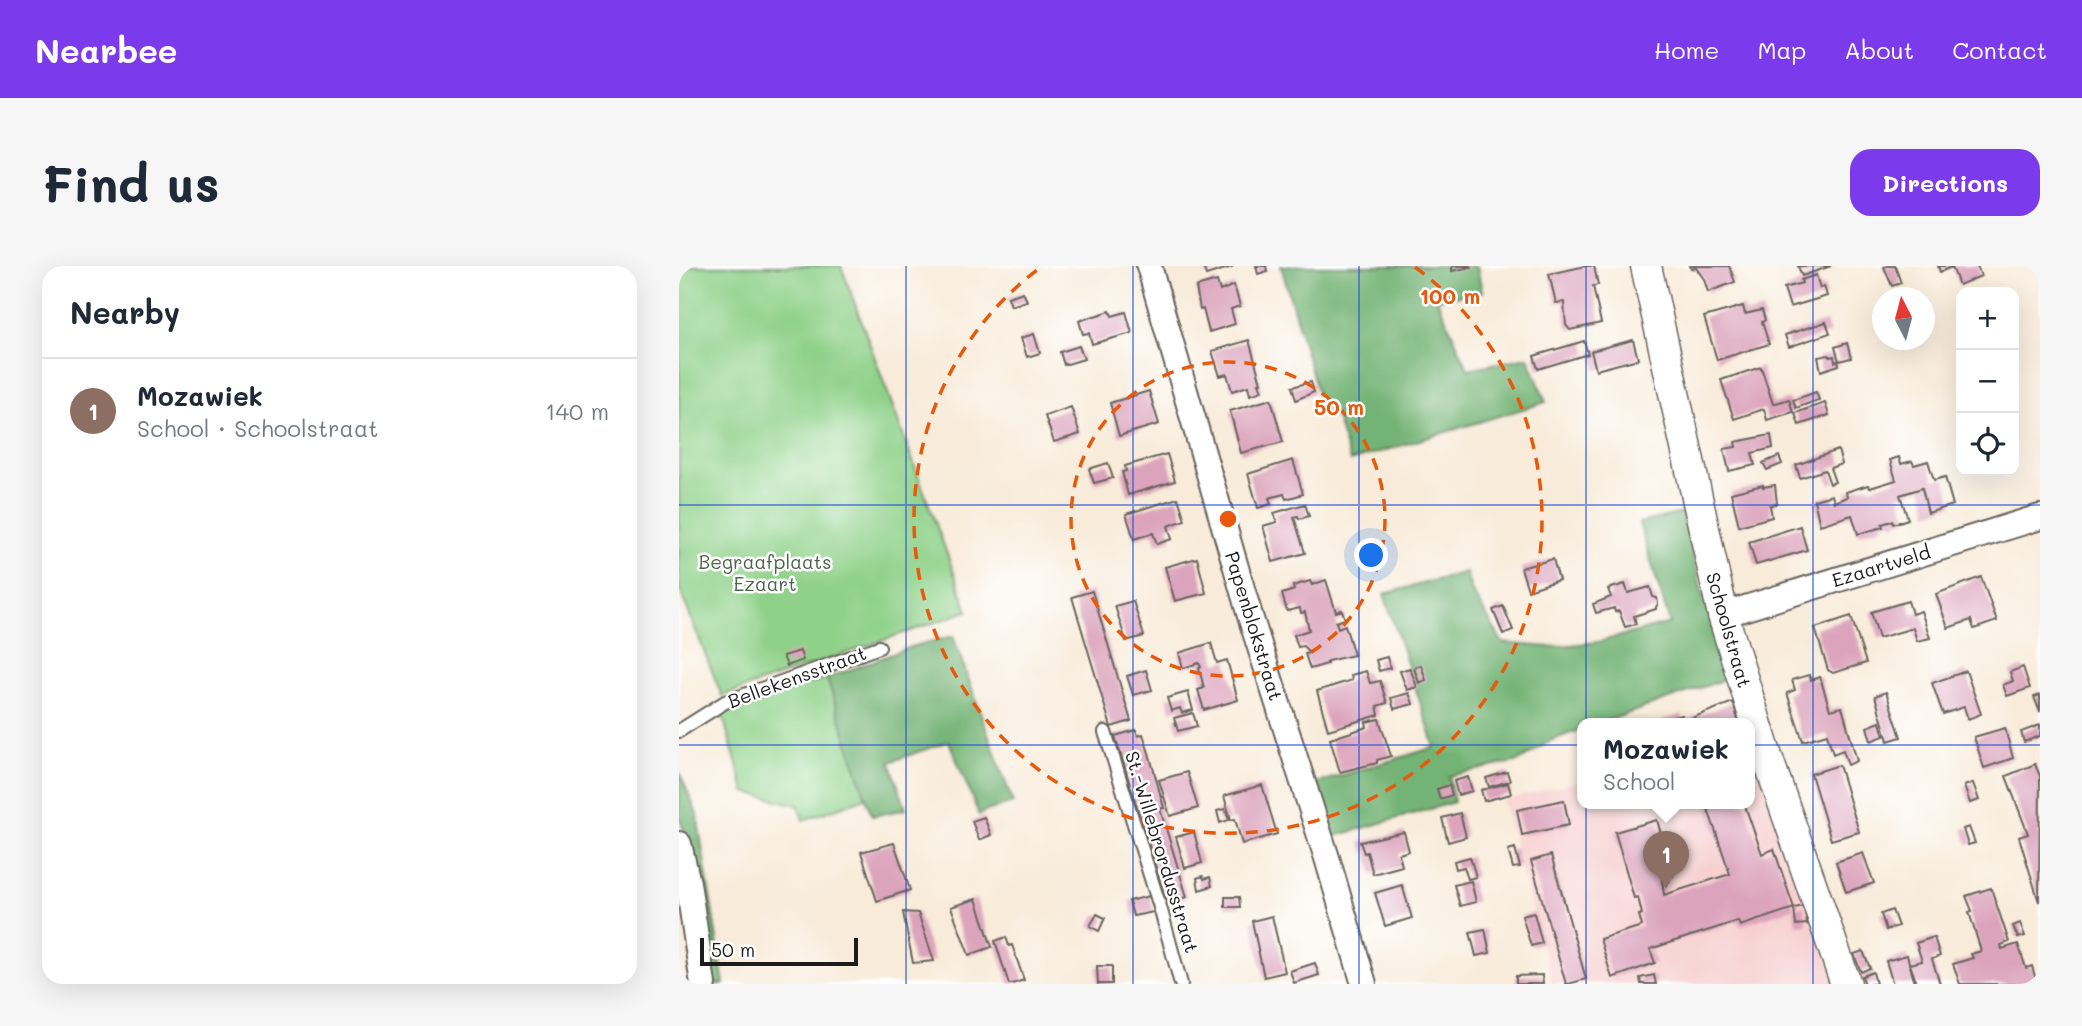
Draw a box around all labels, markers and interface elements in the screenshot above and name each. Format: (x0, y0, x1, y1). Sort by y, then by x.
text: Nearbee (35, 28, 178, 71)
text: Home (1654, 34, 1719, 65)
text: Map (1757, 34, 1806, 65)
text: About (1844, 34, 1914, 65)
text: Contact (1952, 34, 2047, 65)
button: Directions (1850, 149, 2040, 216)
text: Find us (42, 151, 220, 214)
text: 100 m (1420, 282, 1480, 309)
north arrow (1872, 287, 1935, 350)
map controls (1956, 287, 2019, 476)
button: + (1956, 287, 2019, 350)
text: Nearby (70, 292, 180, 332)
button: − (1956, 350, 2019, 413)
text: Mozawiek (137, 379, 263, 413)
text: 50 m (1314, 393, 1364, 420)
text: 1 (88, 396, 98, 426)
text: 140 m (545, 396, 609, 426)
text: School · Schoolstraat (137, 413, 378, 443)
button: locate (1956, 413, 2019, 476)
centre of rings (1216, 507, 1240, 531)
your location (1354, 538, 1388, 572)
street label: Ezaartveld (1829, 539, 1933, 592)
street label: Papenblokstraat (1220, 548, 1289, 704)
park label: Begraafplaats Ezaart (699, 549, 831, 596)
street label: Schoolstraat (1701, 569, 1758, 691)
street label: Bellekensstraat (724, 640, 870, 713)
popup (1577, 718, 1755, 809)
text: Mozawiek (1603, 732, 1729, 766)
street label: St.-Willebrordusstraat (1120, 748, 1205, 956)
text: School (1603, 766, 1676, 796)
pin: 1 (1643, 831, 1689, 889)
scale bar (700, 935, 857, 967)
text: 50 m (711, 937, 755, 962)

